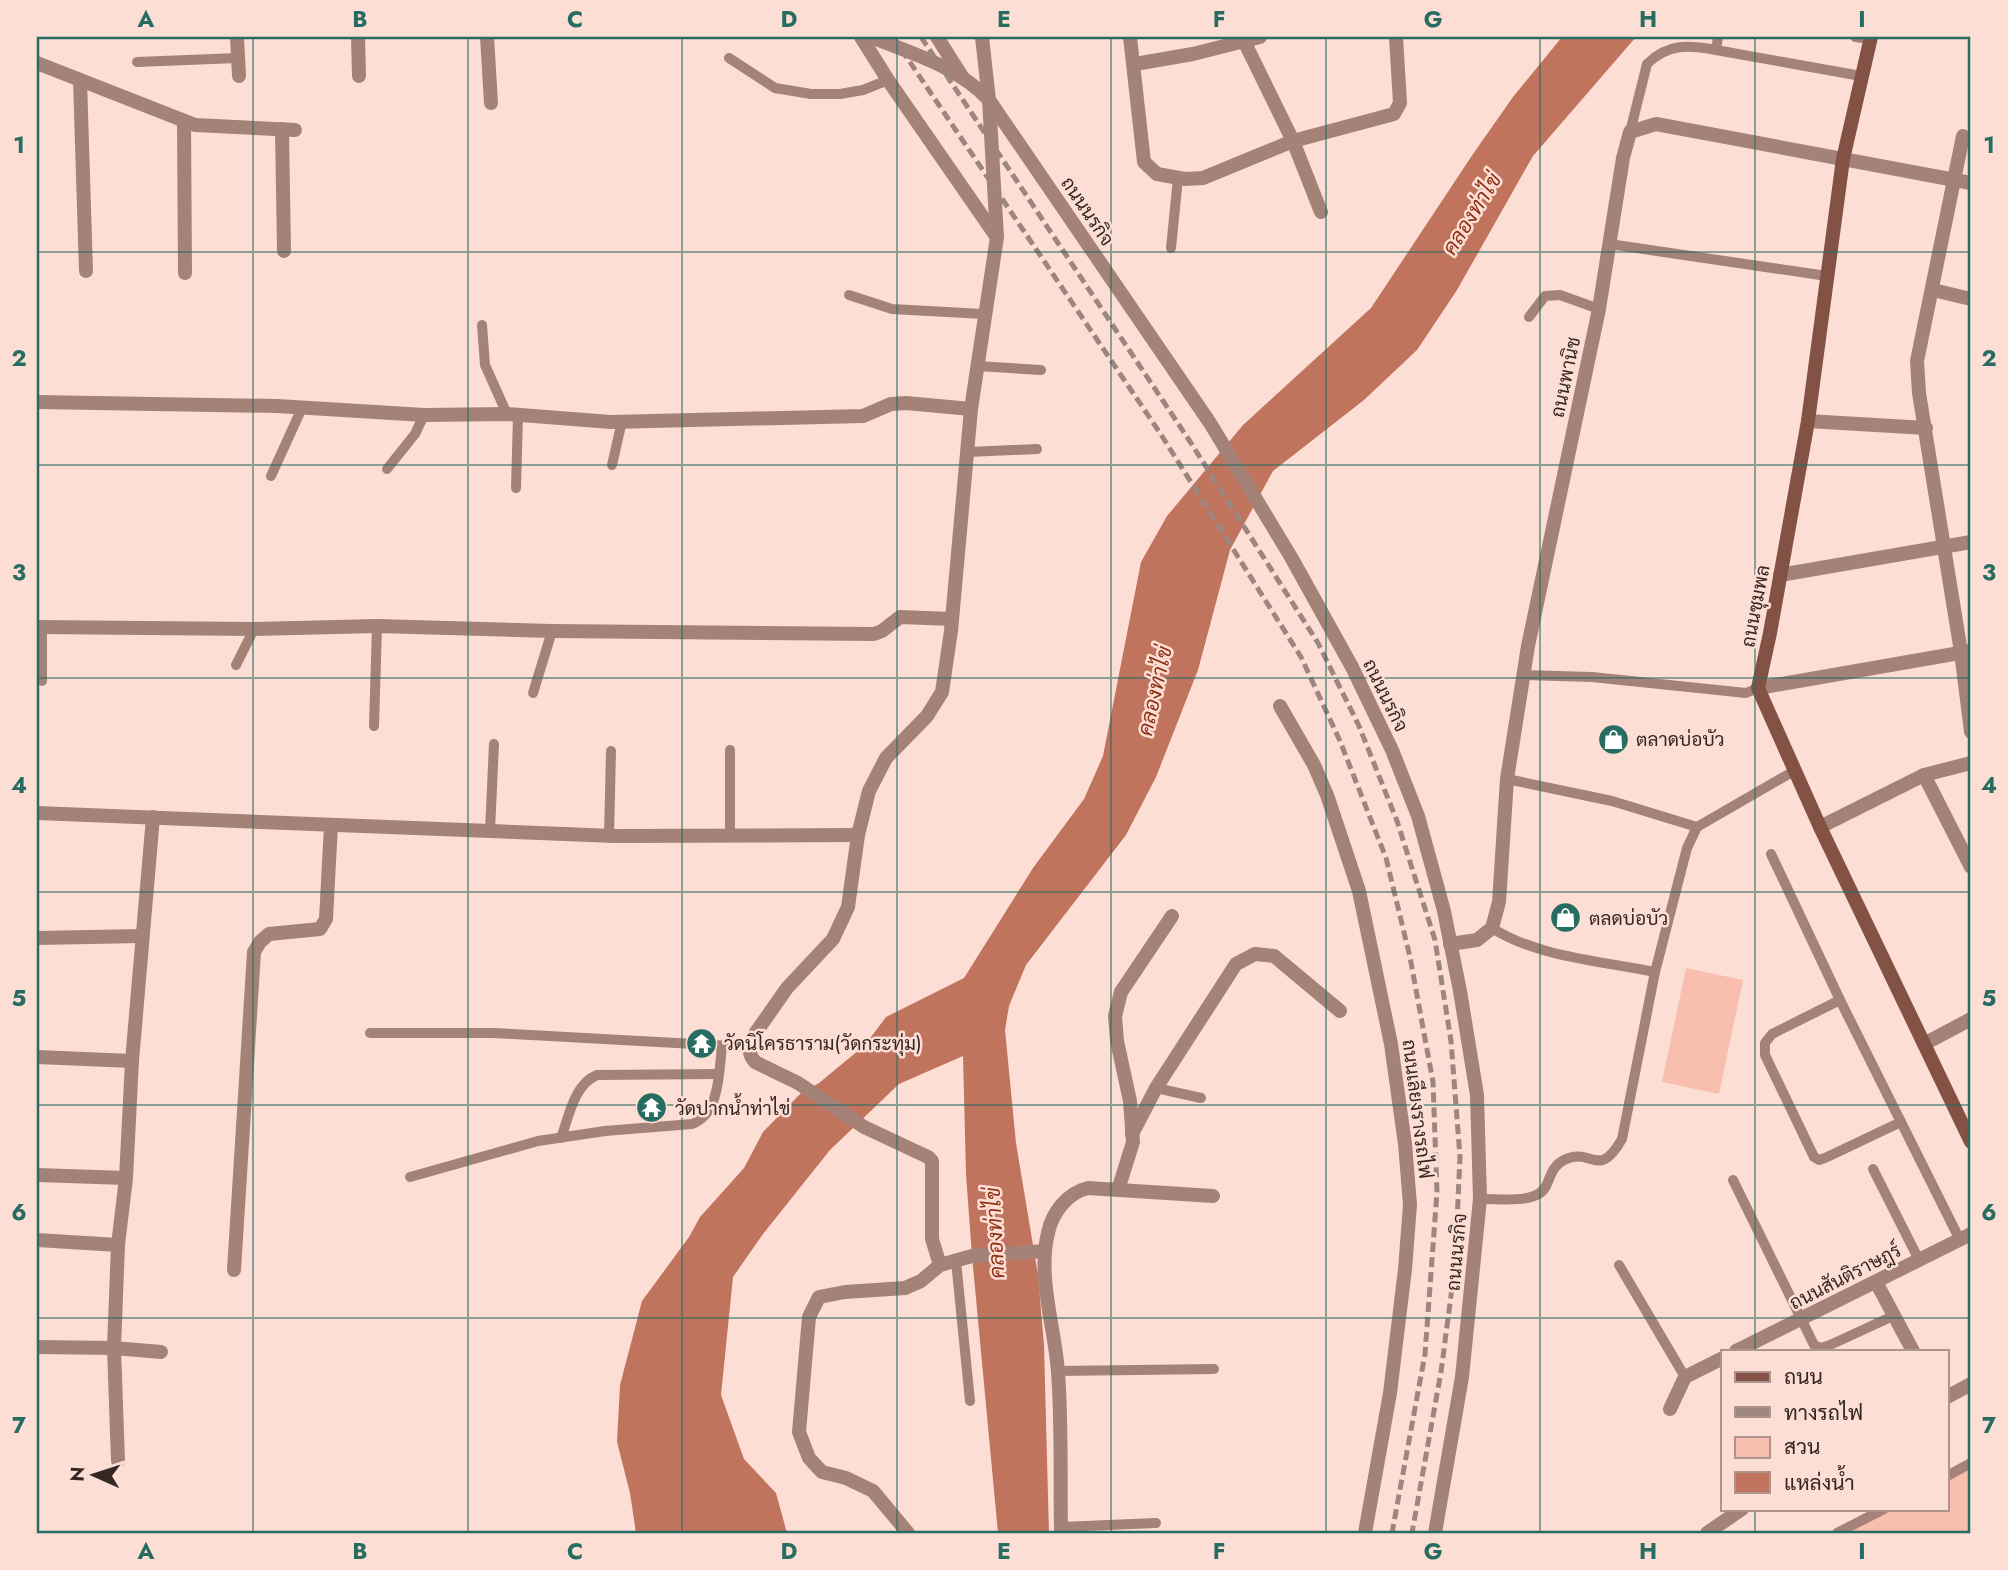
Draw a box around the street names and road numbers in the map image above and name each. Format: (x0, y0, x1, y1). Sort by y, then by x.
street label: ถนนนรกิจ (1055, 171, 1121, 251)
street label: ถนนพานิช (1544, 334, 1587, 420)
street label: ถนนชุมพล (1734, 563, 1777, 649)
street label: ถนนนรกิจ (1356, 654, 1415, 736)
street label: ถนนเลียงรางรถไฟ (1396, 1038, 1439, 1180)
street label: ถนนนรกิจ (1440, 1212, 1473, 1292)
street label: ถนนสันติราษฎร์ (1785, 1237, 1906, 1316)

